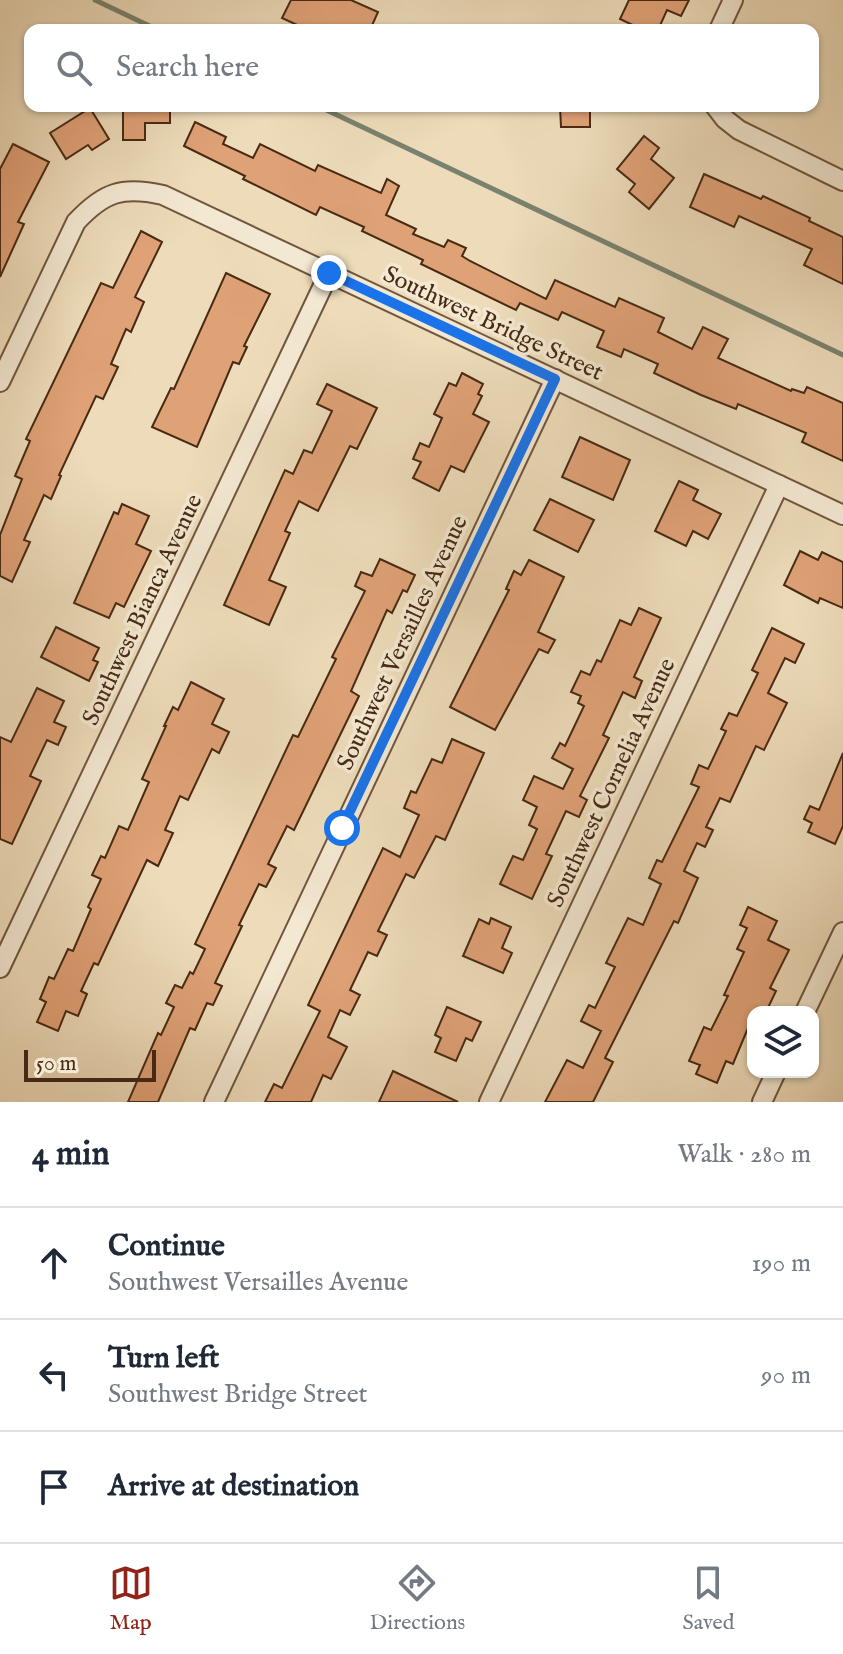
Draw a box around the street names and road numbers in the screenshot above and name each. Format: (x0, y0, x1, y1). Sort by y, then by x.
street label: Southwest Bridge Street (378, 259, 608, 389)
street label: Southwest Bianca Avenue (76, 489, 210, 731)
street label: Southwest Versailles Avenue (330, 511, 476, 775)
street label: Southwest Cornelia Avenue (541, 653, 683, 913)

